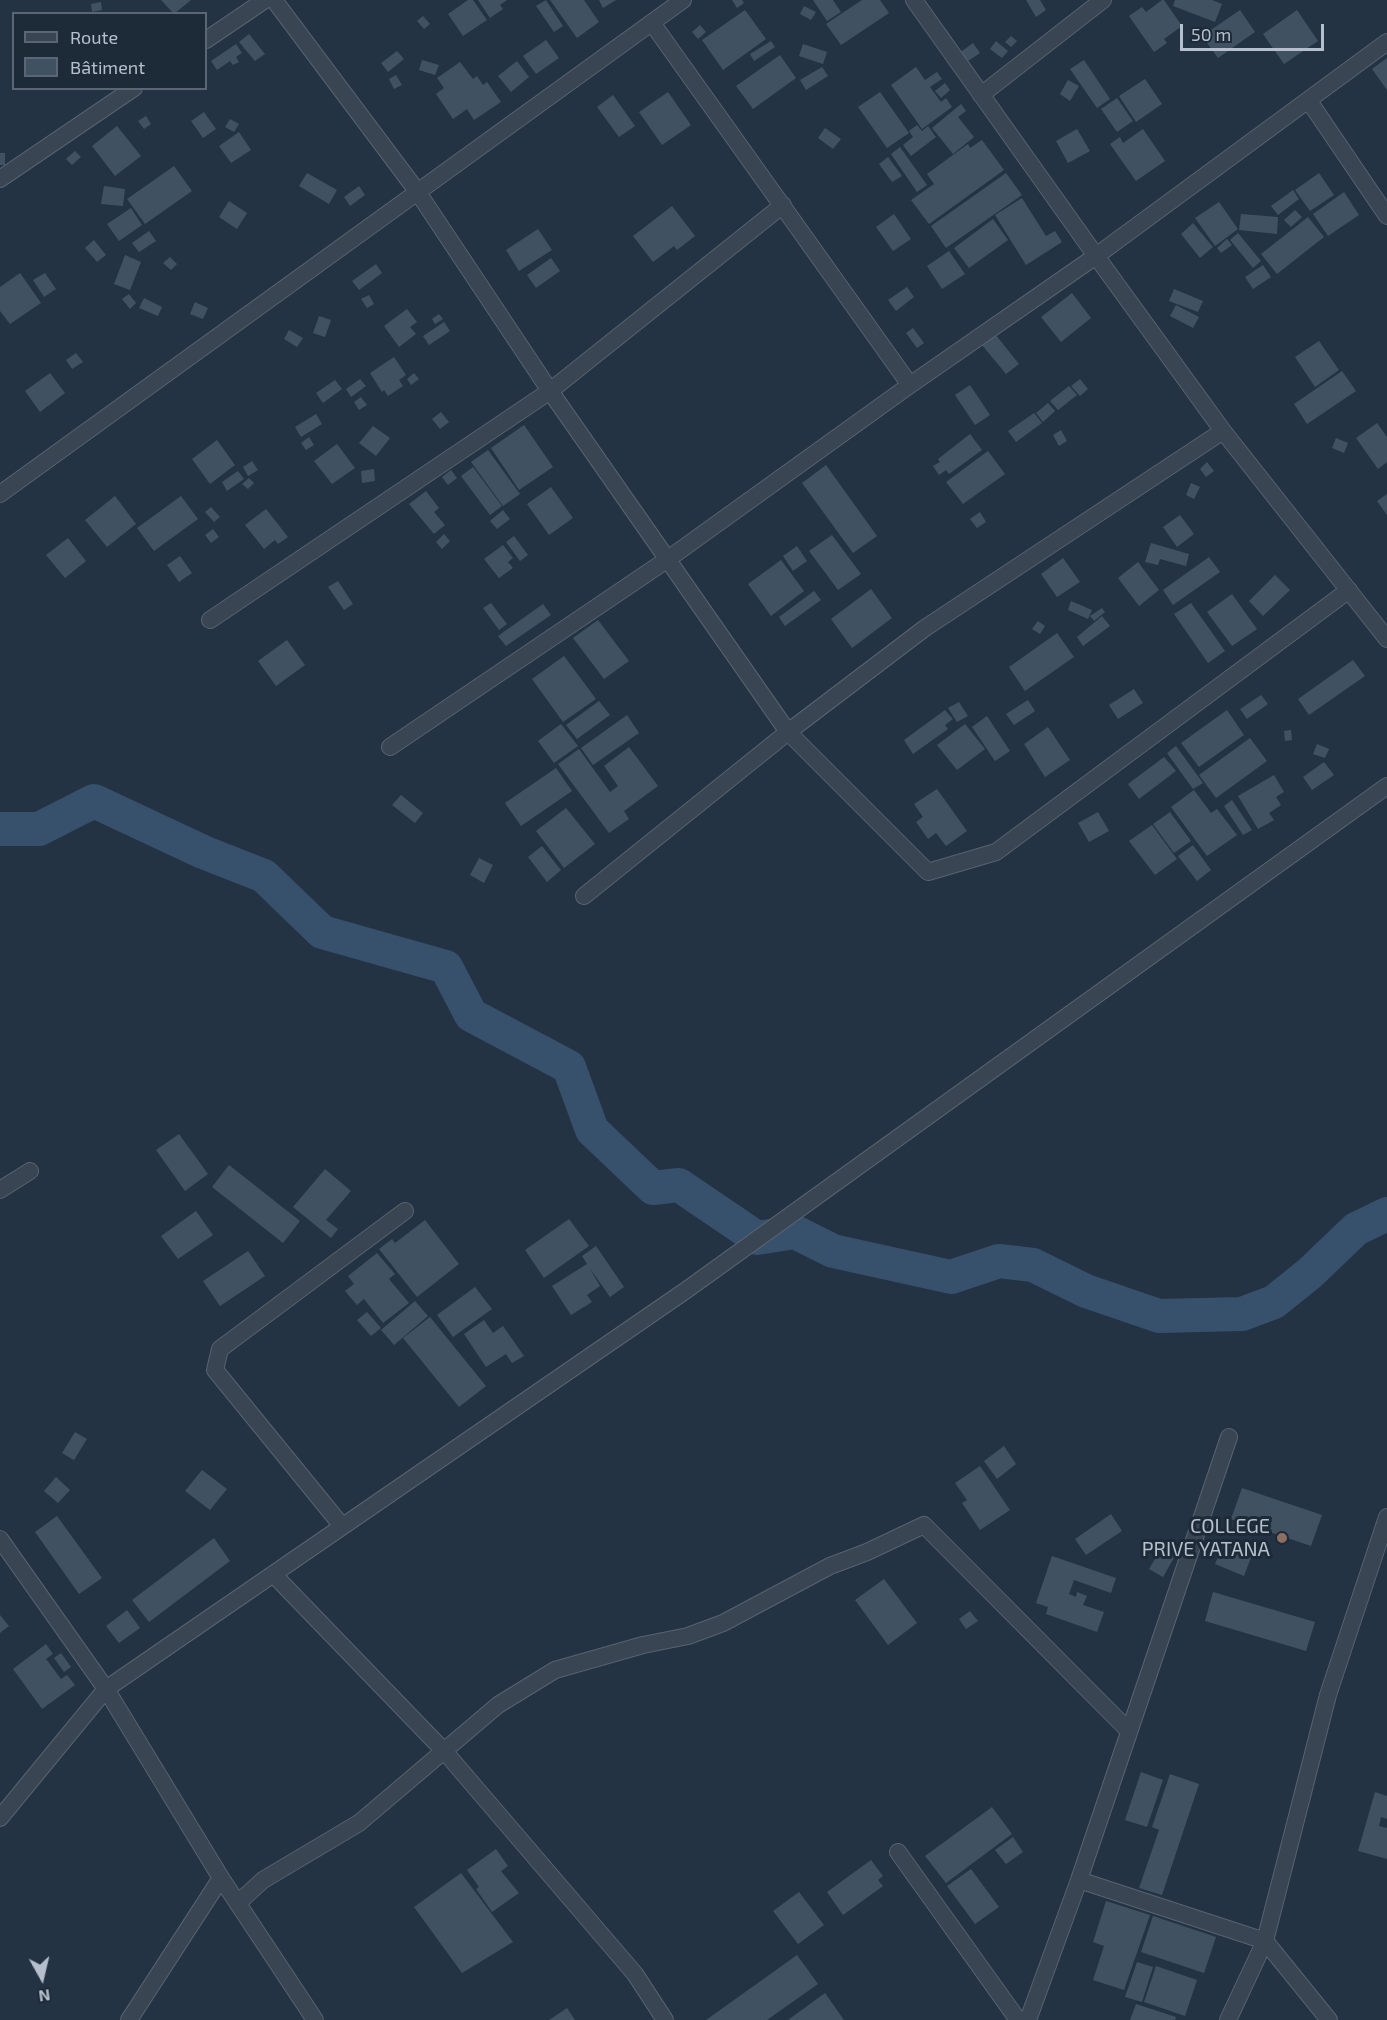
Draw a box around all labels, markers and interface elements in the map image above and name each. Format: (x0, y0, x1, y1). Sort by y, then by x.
legend (12, 12, 207, 90)
scale bar (1183, 12, 1327, 50)
text: 50 m (1191, 23, 1231, 45)
text: Route (70, 26, 118, 48)
text: Bâtiment (70, 56, 145, 78)
place label: COLLEGE PRIVE YATANA (1142, 1514, 1270, 1561)
marker: COLLEGE PRIVE YATANA (1275, 1531, 1289, 1545)
north arrow (12, 1948, 72, 2008)
text: N (38, 1986, 52, 2007)

